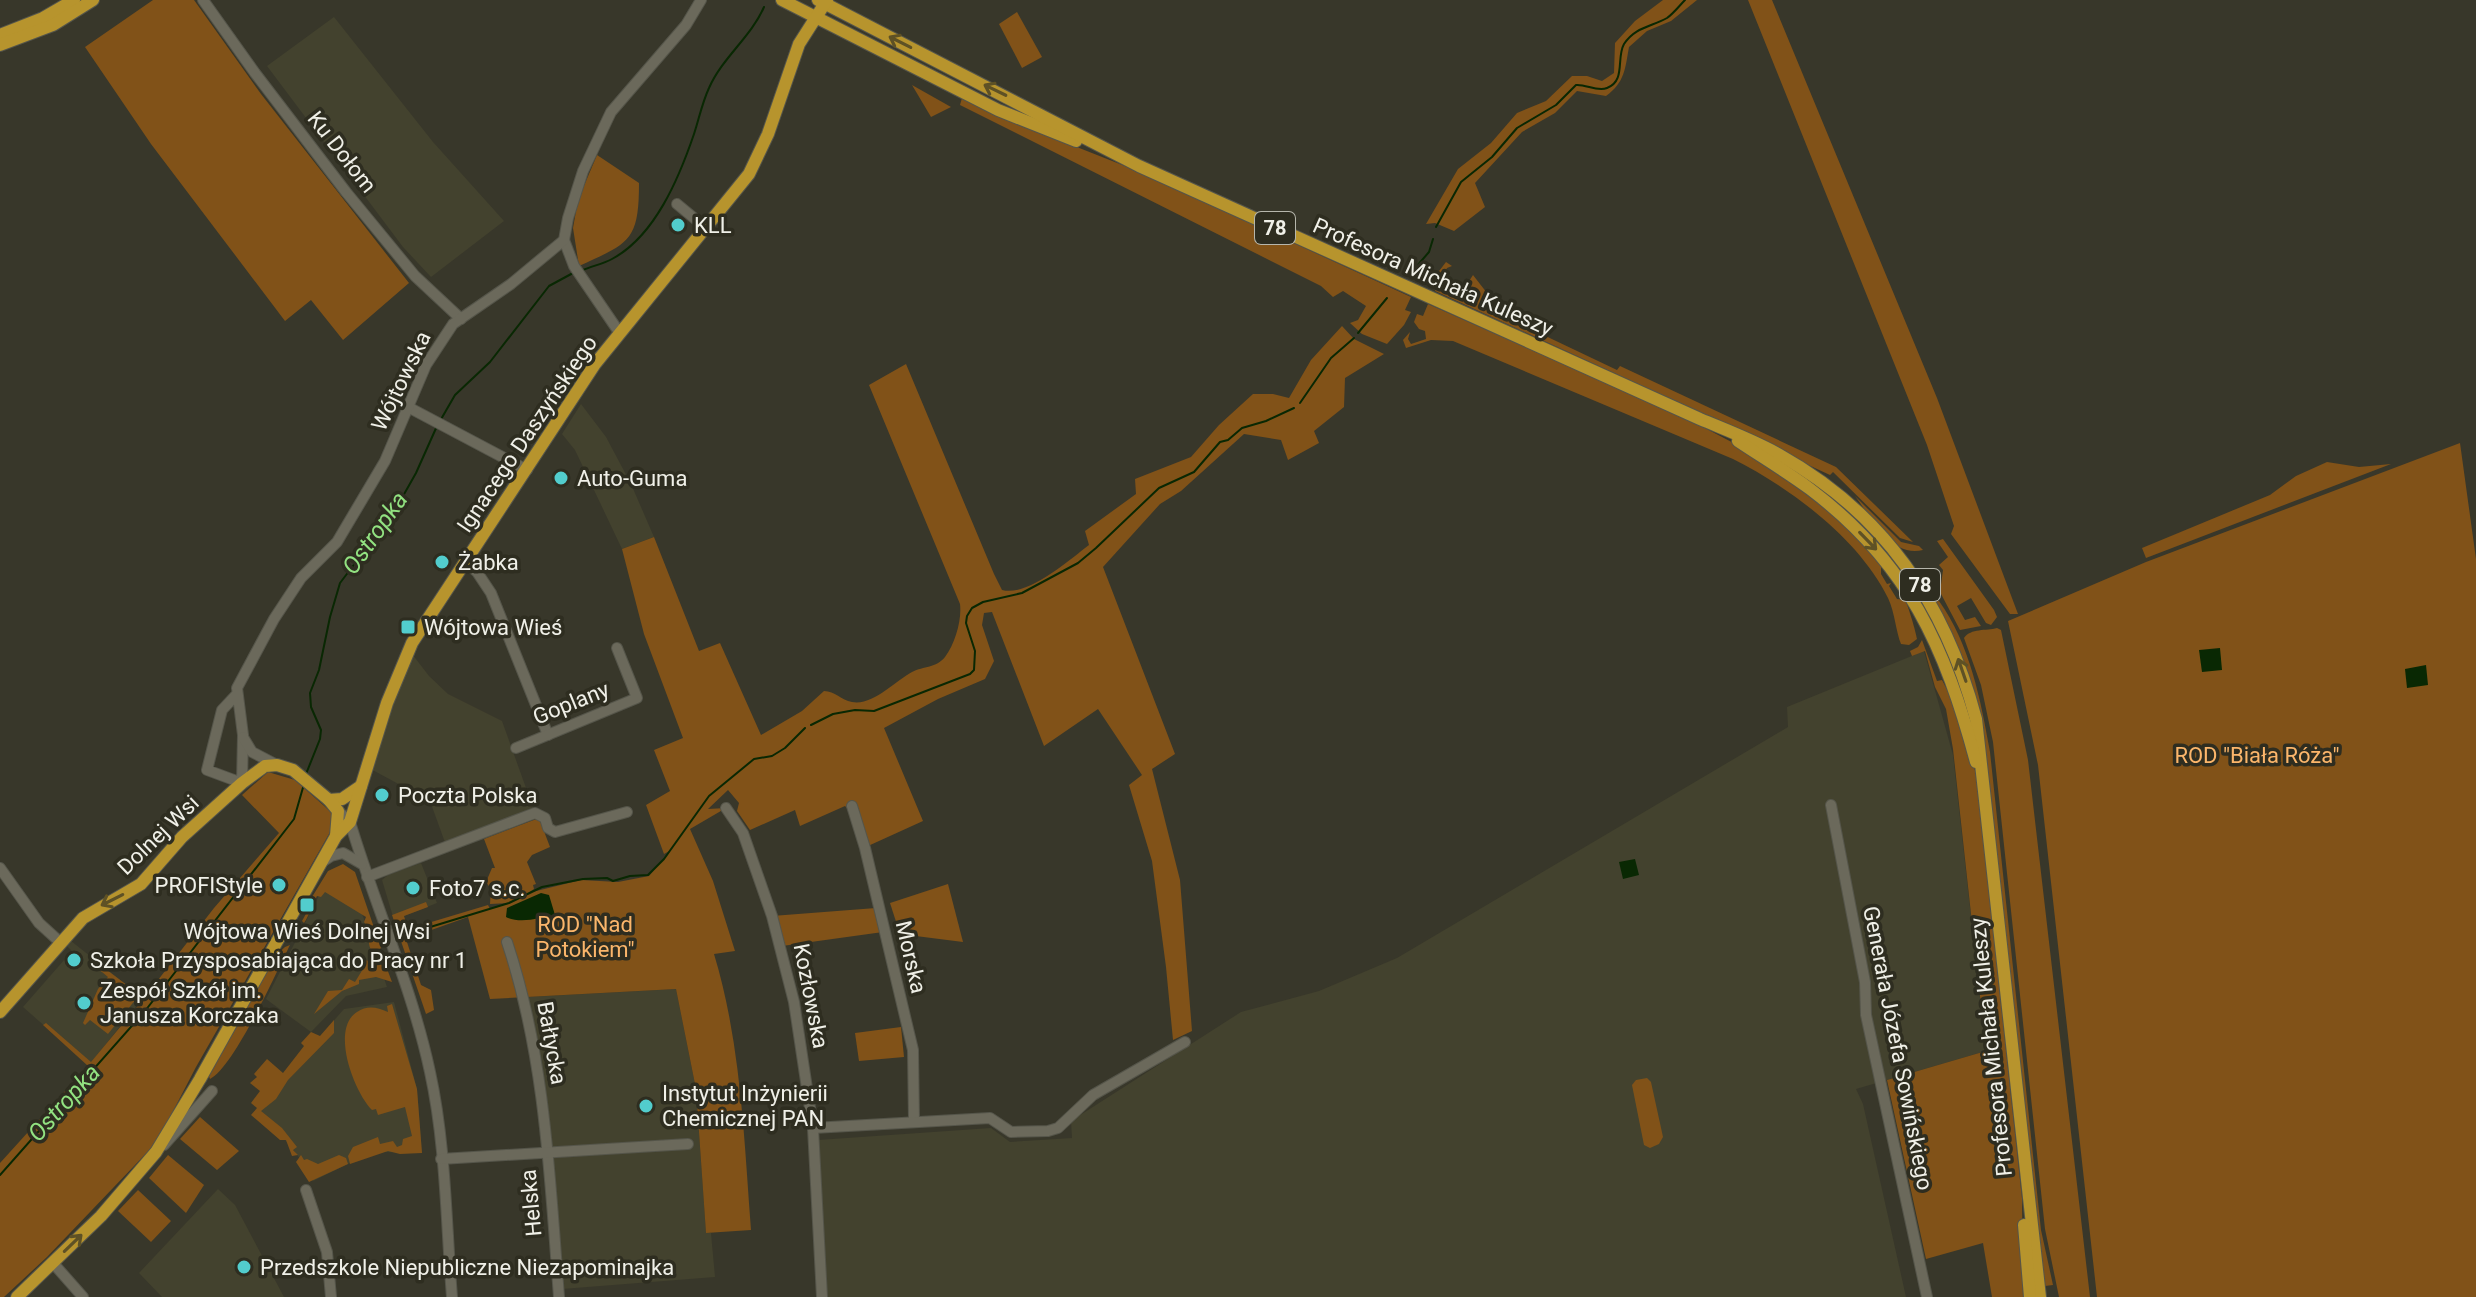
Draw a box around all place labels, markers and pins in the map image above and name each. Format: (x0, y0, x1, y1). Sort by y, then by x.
place label: KLL (694, 213, 732, 238)
marker: KLL (669, 216, 687, 234)
place label: Auto-Guma (577, 466, 687, 491)
marker: Auto-Guma (552, 469, 570, 487)
place label: Żabka (458, 550, 519, 575)
marker: Żabka (433, 553, 451, 571)
place label: Wójtowa Wieś (424, 615, 562, 640)
marker: Wójtowa Wieś (399, 618, 417, 636)
place label: Poczta Polska (398, 783, 537, 808)
marker: Poczta Polska (373, 786, 391, 804)
place label: PROFIStyle (155, 873, 263, 898)
marker: PROFIStyle (270, 876, 288, 894)
place label: Foto7 s.c. (429, 876, 525, 901)
marker: Foto7 s.c. (404, 879, 422, 897)
marker: Wójtowa Wieś Dolnej Wsi (298, 896, 316, 914)
place label: Wójtowa Wieś Dolnej Wsi (184, 919, 430, 944)
place label: Szkoła Przysposabiająca do Pracy nr 1 (90, 948, 467, 973)
marker: Szkoła Przysposabiająca do Pracy nr 1 (65, 951, 83, 969)
place label: Zespół Szkół im. Janusza Korczaka (100, 978, 279, 1028)
marker: Zespół Szkół im. Janusza Korczaka (75, 994, 93, 1012)
place label: Instytut Inżynierii Chemicznej PAN (662, 1081, 828, 1131)
marker: Instytut Inżynierii Chemicznej PAN (637, 1097, 655, 1115)
place label: Przedszkole Niepubliczne Niezapominajka (260, 1255, 674, 1280)
marker: Przedszkole Niepubliczne Niezapominajka (235, 1258, 253, 1276)

